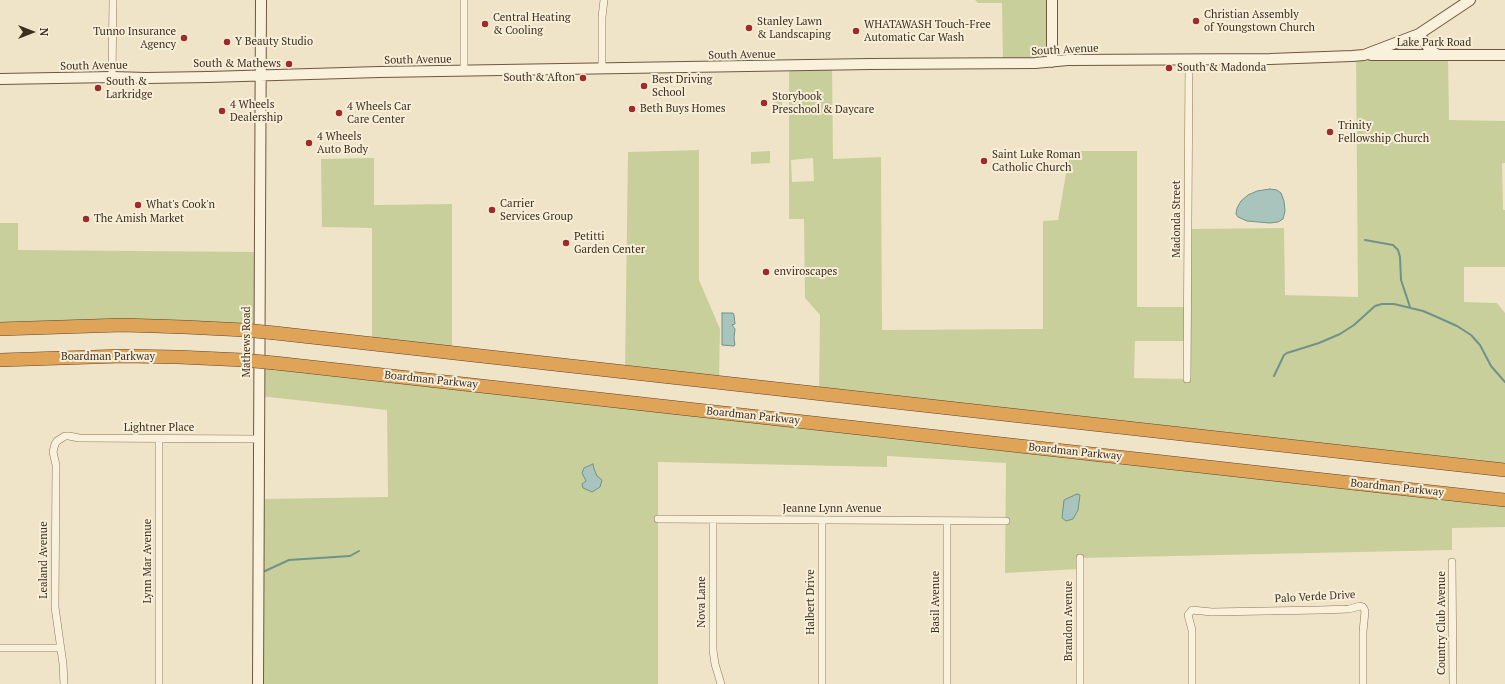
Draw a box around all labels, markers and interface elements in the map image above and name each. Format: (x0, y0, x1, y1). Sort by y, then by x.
place label: Christian Assembly of Youngstown Church (1204, 8, 1315, 34)
place label: Central Heating & Cooling (493, 11, 571, 37)
north arrow (12, 12, 52, 52)
place label: Stanley Lawn & Landscaping (757, 15, 831, 41)
marker: Christian Assembly of Youngstown Church (1191, 16, 1201, 26)
place label: WHATAWASH Touch-Free Automatic Car Wash (864, 18, 991, 44)
marker: Central Heating & Cooling (480, 19, 490, 29)
marker: Stanley Lawn & Landscaping (744, 23, 754, 33)
place label: Tunno Insurance Agency (93, 25, 176, 51)
marker: WHATAWASH Touch-Free Automatic Car Wash (851, 26, 861, 36)
text: N (37, 28, 51, 36)
marker: Tunno Insurance Agency (179, 33, 189, 43)
place label: Y Beauty Studio (235, 35, 313, 49)
street label: Lake Park Road (1397, 36, 1471, 50)
marker: Y Beauty Studio (222, 37, 232, 47)
street label: South Avenue (1031, 42, 1099, 58)
street label: South Avenue (708, 48, 776, 62)
street label: South Avenue (384, 53, 452, 67)
place label: South & Mathews (193, 57, 281, 71)
street label: South Avenue (60, 59, 128, 73)
marker: South & Mathews (284, 59, 294, 69)
place label: South & Madonda (1177, 61, 1266, 75)
marker: South & Madonda (1164, 63, 1174, 73)
place label: South & Afton (503, 71, 575, 85)
marker: South & Afton (578, 73, 588, 83)
place label: Best Driving School (652, 73, 712, 99)
place label: South & Larkridge (106, 75, 152, 101)
marker: Best Driving School (639, 81, 649, 91)
marker: South & Larkridge (93, 83, 103, 93)
place label: Storybook Preschool & Daycare (772, 90, 874, 116)
place label: 4 Wheels Dealership (230, 98, 283, 124)
marker: Storybook Preschool & Daycare (759, 98, 769, 108)
place label: 4 Wheels Car Care Center (347, 100, 411, 126)
place label: Beth Buys Homes (640, 102, 725, 116)
marker: Beth Buys Homes (627, 104, 637, 114)
marker: 4 Wheels Dealership (217, 106, 227, 116)
marker: 4 Wheels Car Care Center (334, 108, 344, 118)
place label: Trinity Fellowship Church (1338, 119, 1429, 145)
marker: Trinity Fellowship Church (1325, 127, 1335, 137)
place label: 4 Wheels Auto Body (317, 130, 368, 156)
marker: 4 Wheels Auto Body (304, 138, 314, 148)
place label: Saint Luke Roman Catholic Church (992, 148, 1081, 174)
marker: Saint Luke Roman Catholic Church (979, 156, 989, 166)
street label: Madonda Street (1170, 180, 1184, 258)
place label: Carrier Services Group (500, 197, 573, 223)
place label: What's Cook'n (146, 198, 215, 212)
marker: What's Cook'n (133, 200, 143, 210)
marker: Carrier Services Group (487, 205, 497, 215)
place label: The Amish Market (94, 212, 184, 226)
marker: The Amish Market (81, 214, 91, 224)
place label: Petitti Garden Center (574, 230, 645, 256)
marker: Petitti Garden Center (561, 238, 571, 248)
place label: enviroscapes (774, 265, 837, 279)
marker: enviroscapes (761, 267, 771, 277)
street label: Mathews Road (240, 306, 254, 378)
street label: Boardman Parkway (61, 350, 155, 364)
street label: Boardman Parkway (384, 369, 478, 391)
street label: Boardman Parkway (706, 405, 800, 427)
street label: Lightner Place (124, 421, 194, 435)
street label: Boardman Parkway (1028, 441, 1122, 463)
street label: Boardman Parkway (1350, 477, 1444, 499)
street label: Jeanne Lynn Avenue (783, 502, 881, 516)
street label: Lynn Mar Avenue (141, 519, 155, 603)
street label: Lealand Avenue (37, 521, 51, 599)
street label: Halbert Drive (804, 569, 818, 635)
street label: Basil Avenue (929, 571, 943, 633)
street label: Country Club Avenue (1435, 571, 1449, 675)
street label: Nova Lane (695, 576, 709, 628)
street label: Brandon Avenue (1062, 581, 1076, 661)
street label: Palo Verde Drive (1274, 588, 1356, 606)

